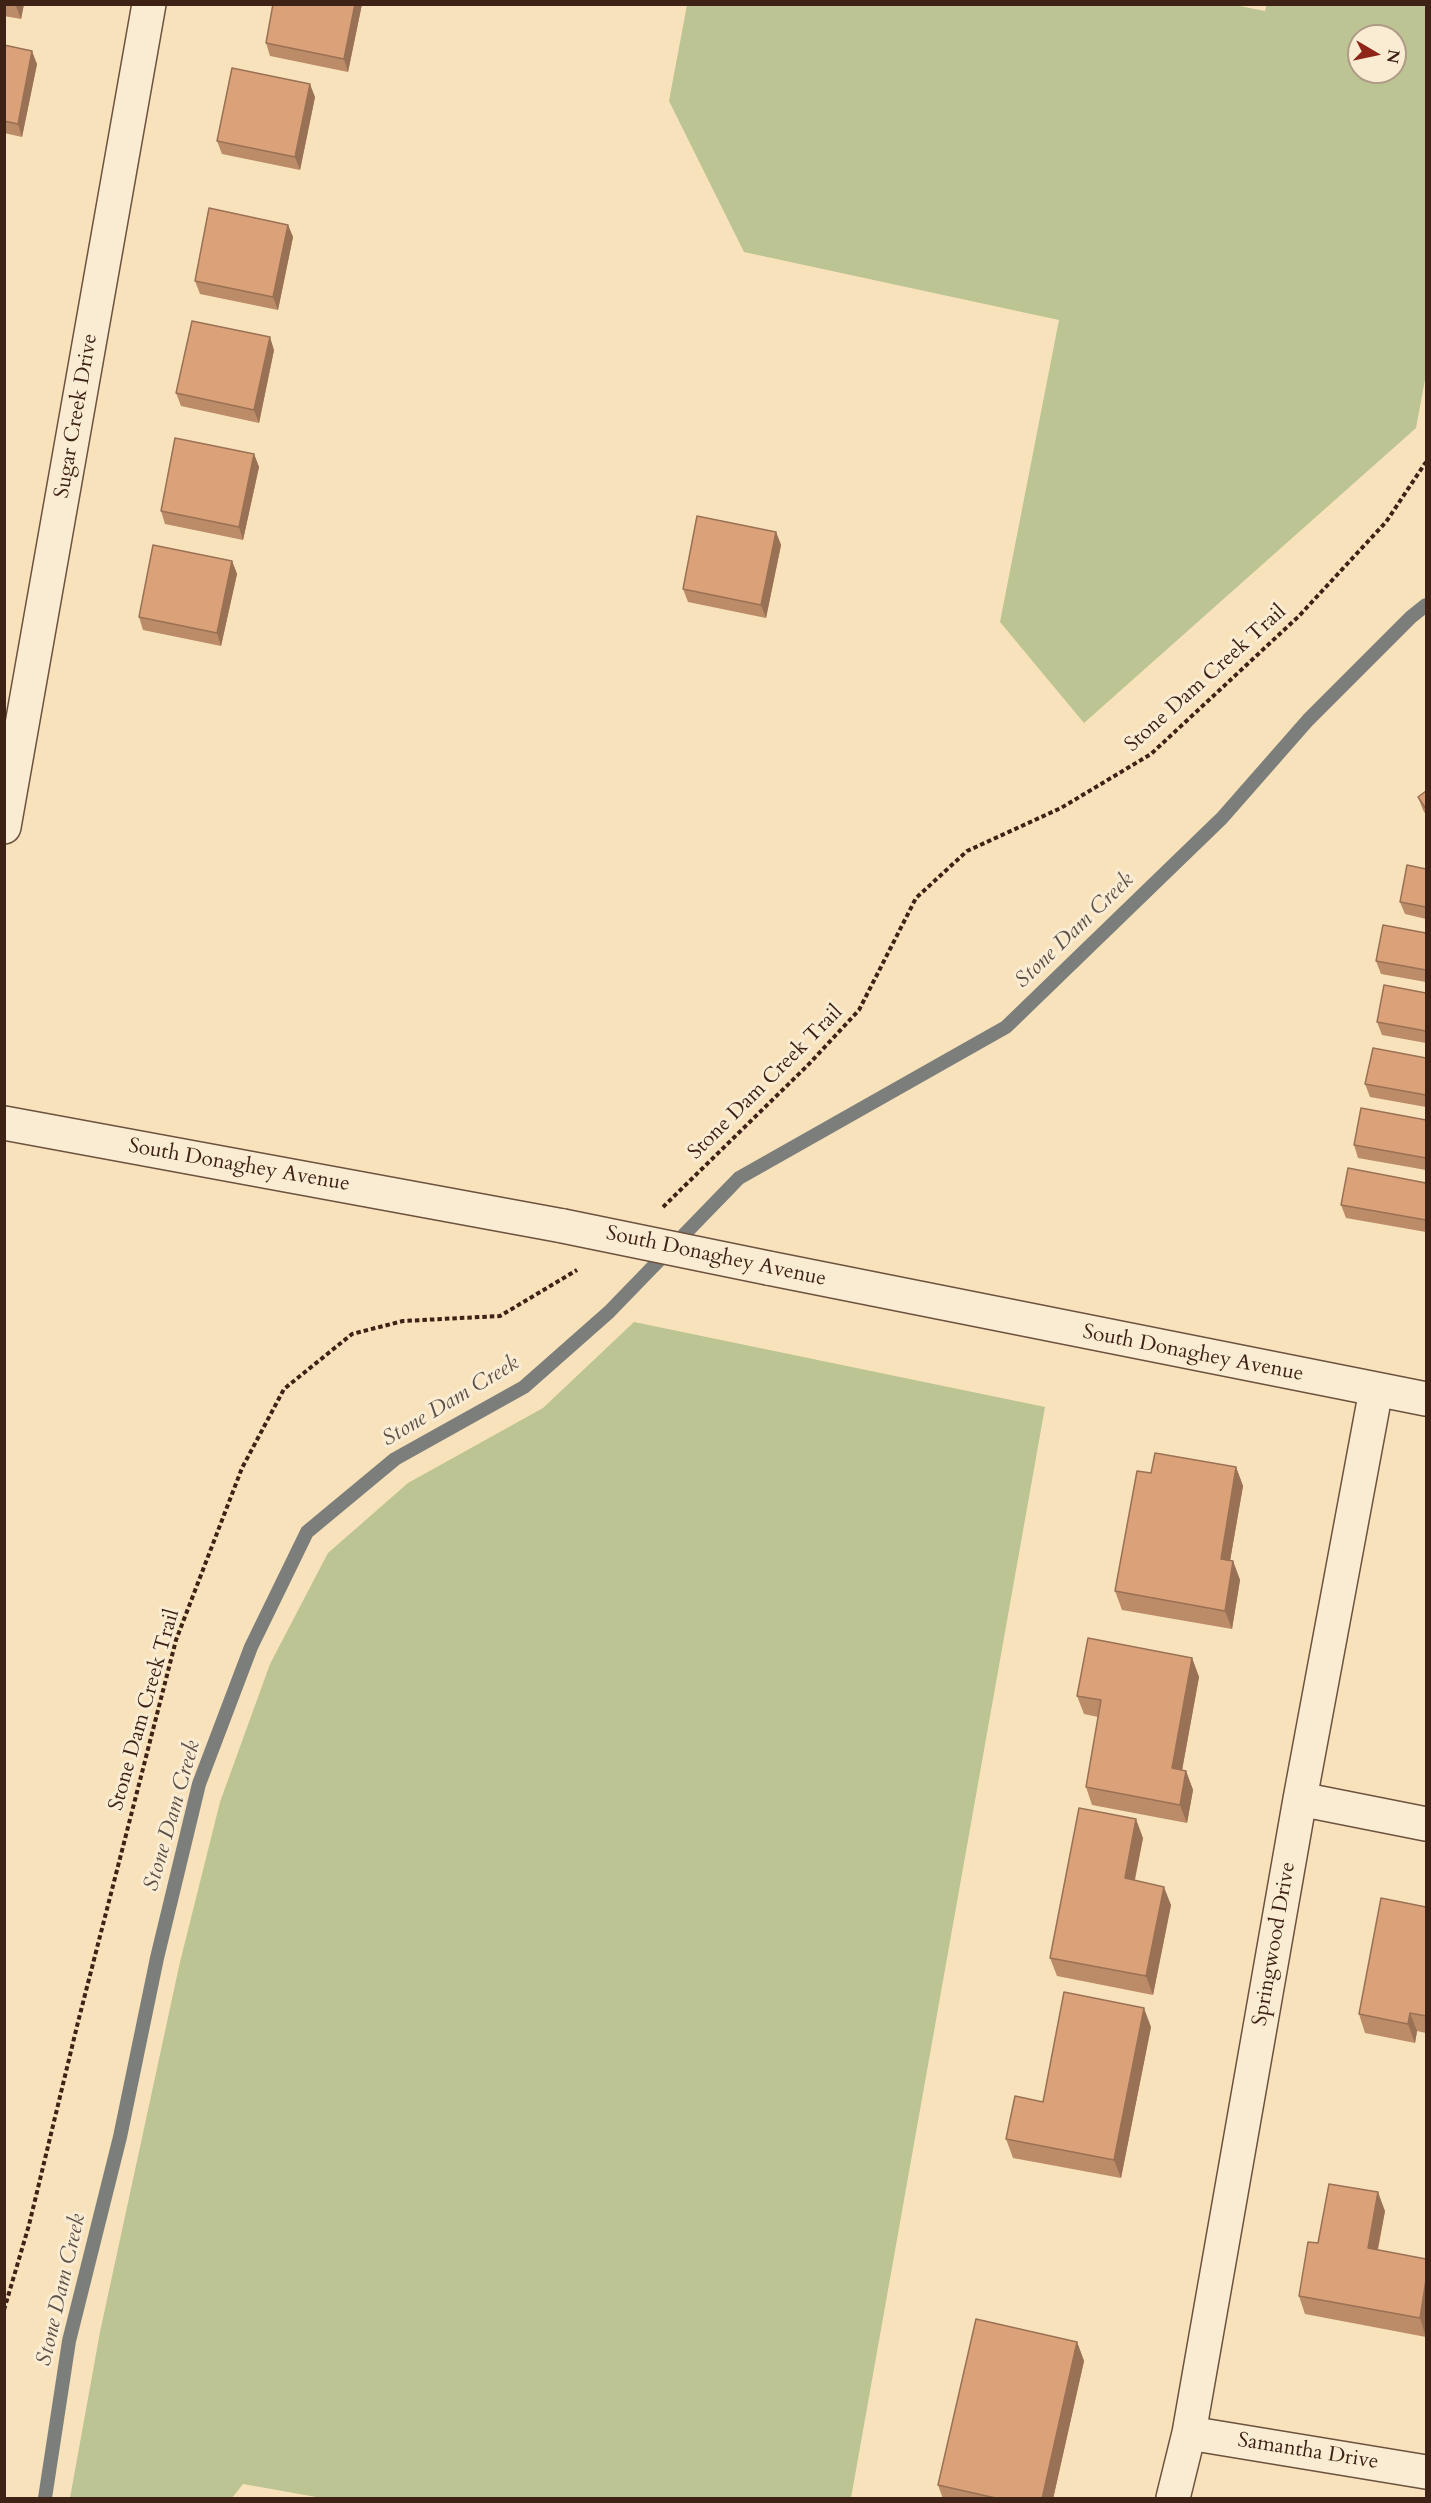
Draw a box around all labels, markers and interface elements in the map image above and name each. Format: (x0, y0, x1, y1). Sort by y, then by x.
north arrow (1347, 24, 1407, 84)
text: N (1381, 48, 1405, 65)
street label: Sugar Creek Drive (50, 332, 104, 500)
street label: Stone Dam Creek Trail (1120, 600, 1292, 758)
water label: Stone Dam Creek (1010, 868, 1140, 994)
street label: Stone Dam Creek Trail (683, 1000, 849, 1166)
street label: South Donaghey Avenue (126, 1134, 352, 1198)
street label: South Donaghey Avenue (604, 1221, 828, 1293)
street label: South Donaghey Avenue (1081, 1320, 1305, 1388)
water label: Stone Dam Creek (378, 1351, 524, 1453)
street label: Stone Dam Creek Trail (104, 1606, 186, 1814)
water label: Stone Dam Creek (139, 1738, 207, 1894)
street label: Springwood Drive (1248, 1860, 1302, 2028)
water label: Stone Dam Creek (32, 2211, 92, 2369)
street label: Samantha Drive (1236, 2428, 1380, 2476)

